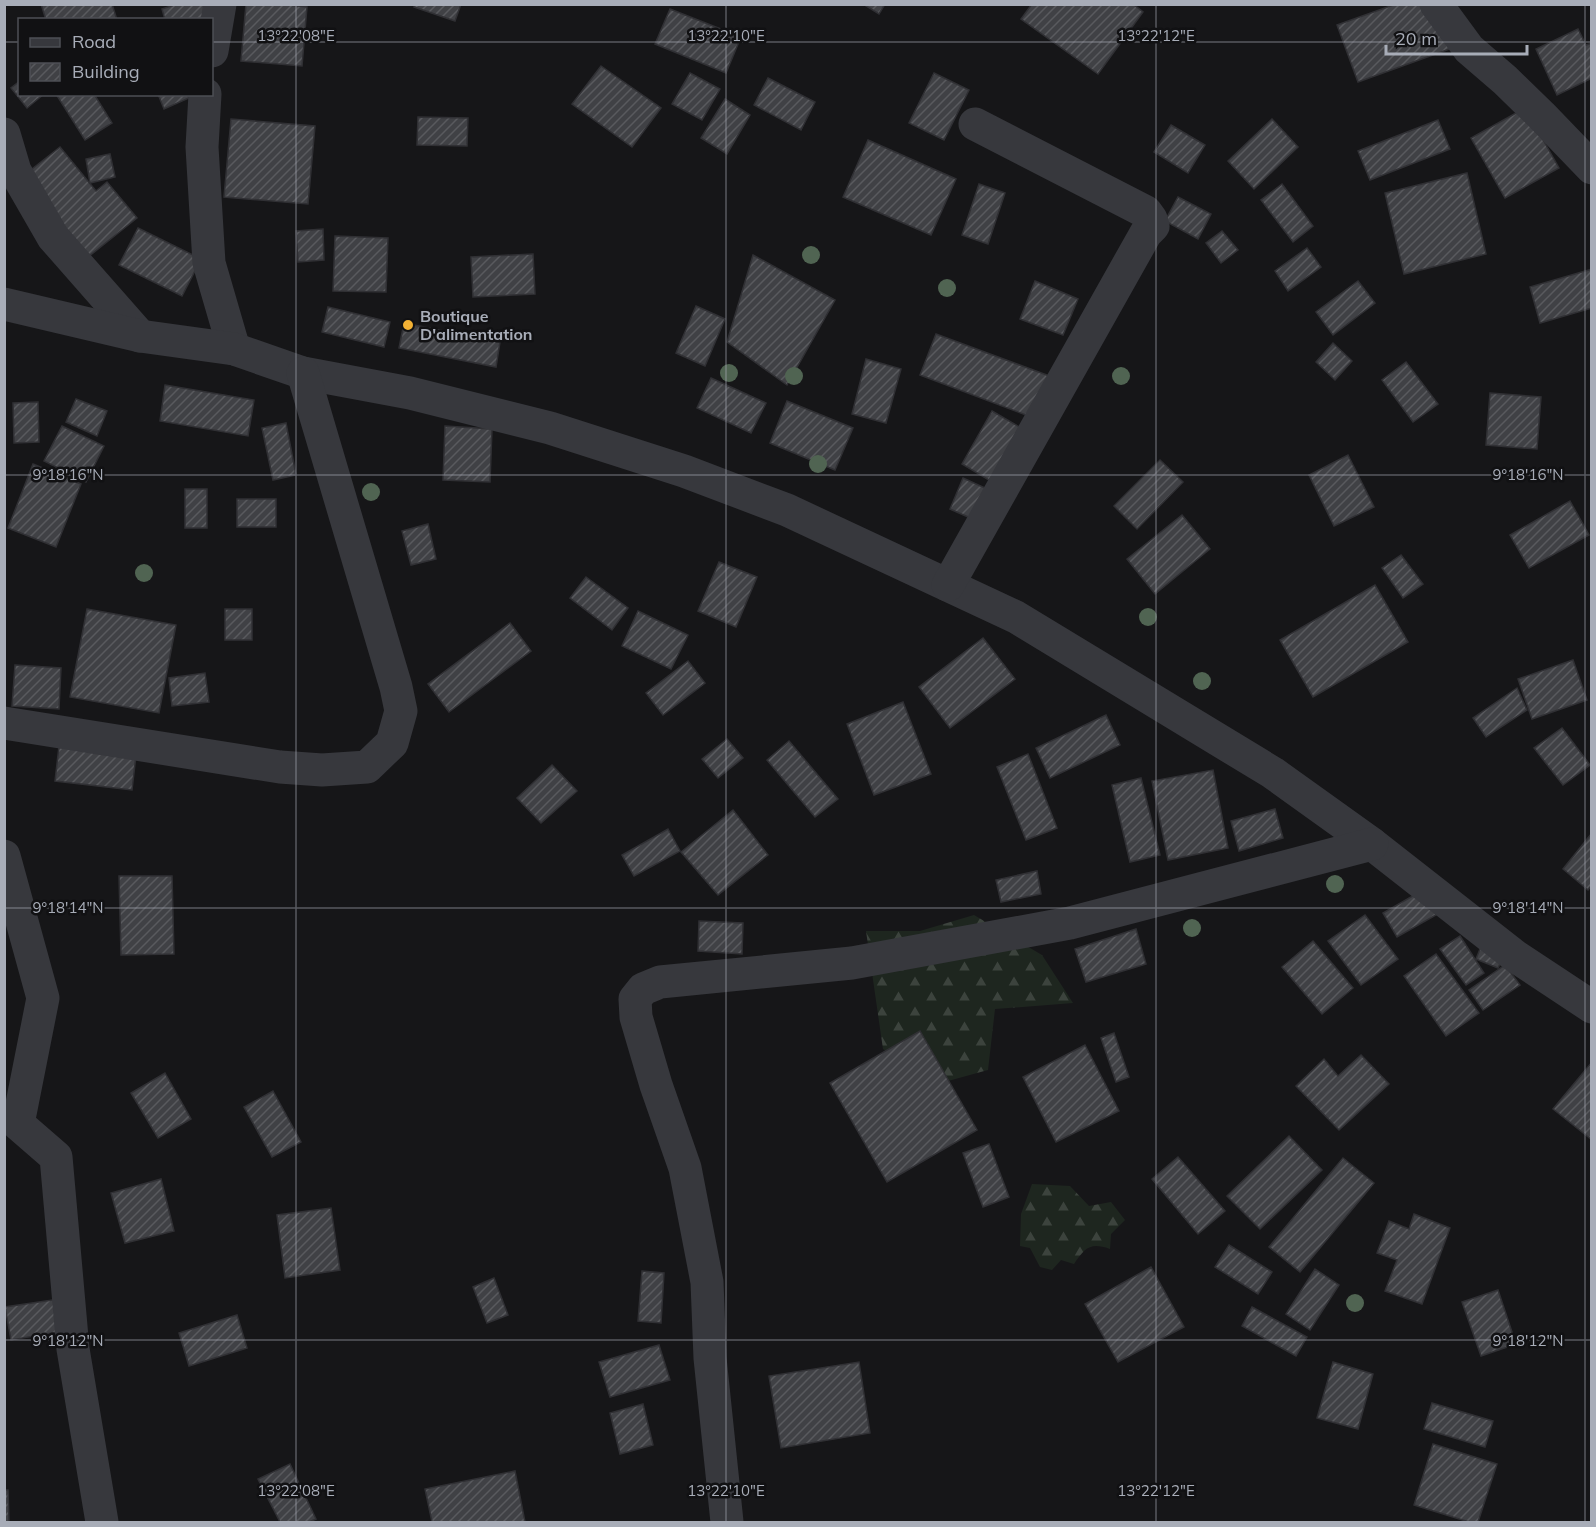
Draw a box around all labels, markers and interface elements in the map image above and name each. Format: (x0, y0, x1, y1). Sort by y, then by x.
legend (18, 18, 213, 96)
scale bar (1386, 18, 1527, 56)
text: 13°22'08"E (257, 26, 335, 45)
text: 13°22'10"E (687, 26, 765, 45)
text: 13°22'12"E (1117, 26, 1195, 45)
text: 20 m (1395, 27, 1437, 50)
text: Road (72, 30, 116, 53)
text: Building (72, 60, 140, 83)
place label: Boutique D'alimentation (420, 306, 533, 344)
marker: Boutique D'alimentation (401, 318, 415, 332)
text: 9°18'16"N (33, 465, 103, 484)
text: 9°18'16"N (1493, 465, 1563, 484)
text: 9°18'14"N (33, 898, 103, 917)
text: 9°18'14"N (1493, 898, 1563, 917)
text: 9°18'12"N (33, 1331, 103, 1350)
text: 9°18'12"N (1493, 1331, 1563, 1350)
text: 13°22'08"E (257, 1481, 335, 1500)
text: 13°22'10"E (687, 1481, 765, 1500)
text: 13°22'12"E (1117, 1481, 1195, 1500)

